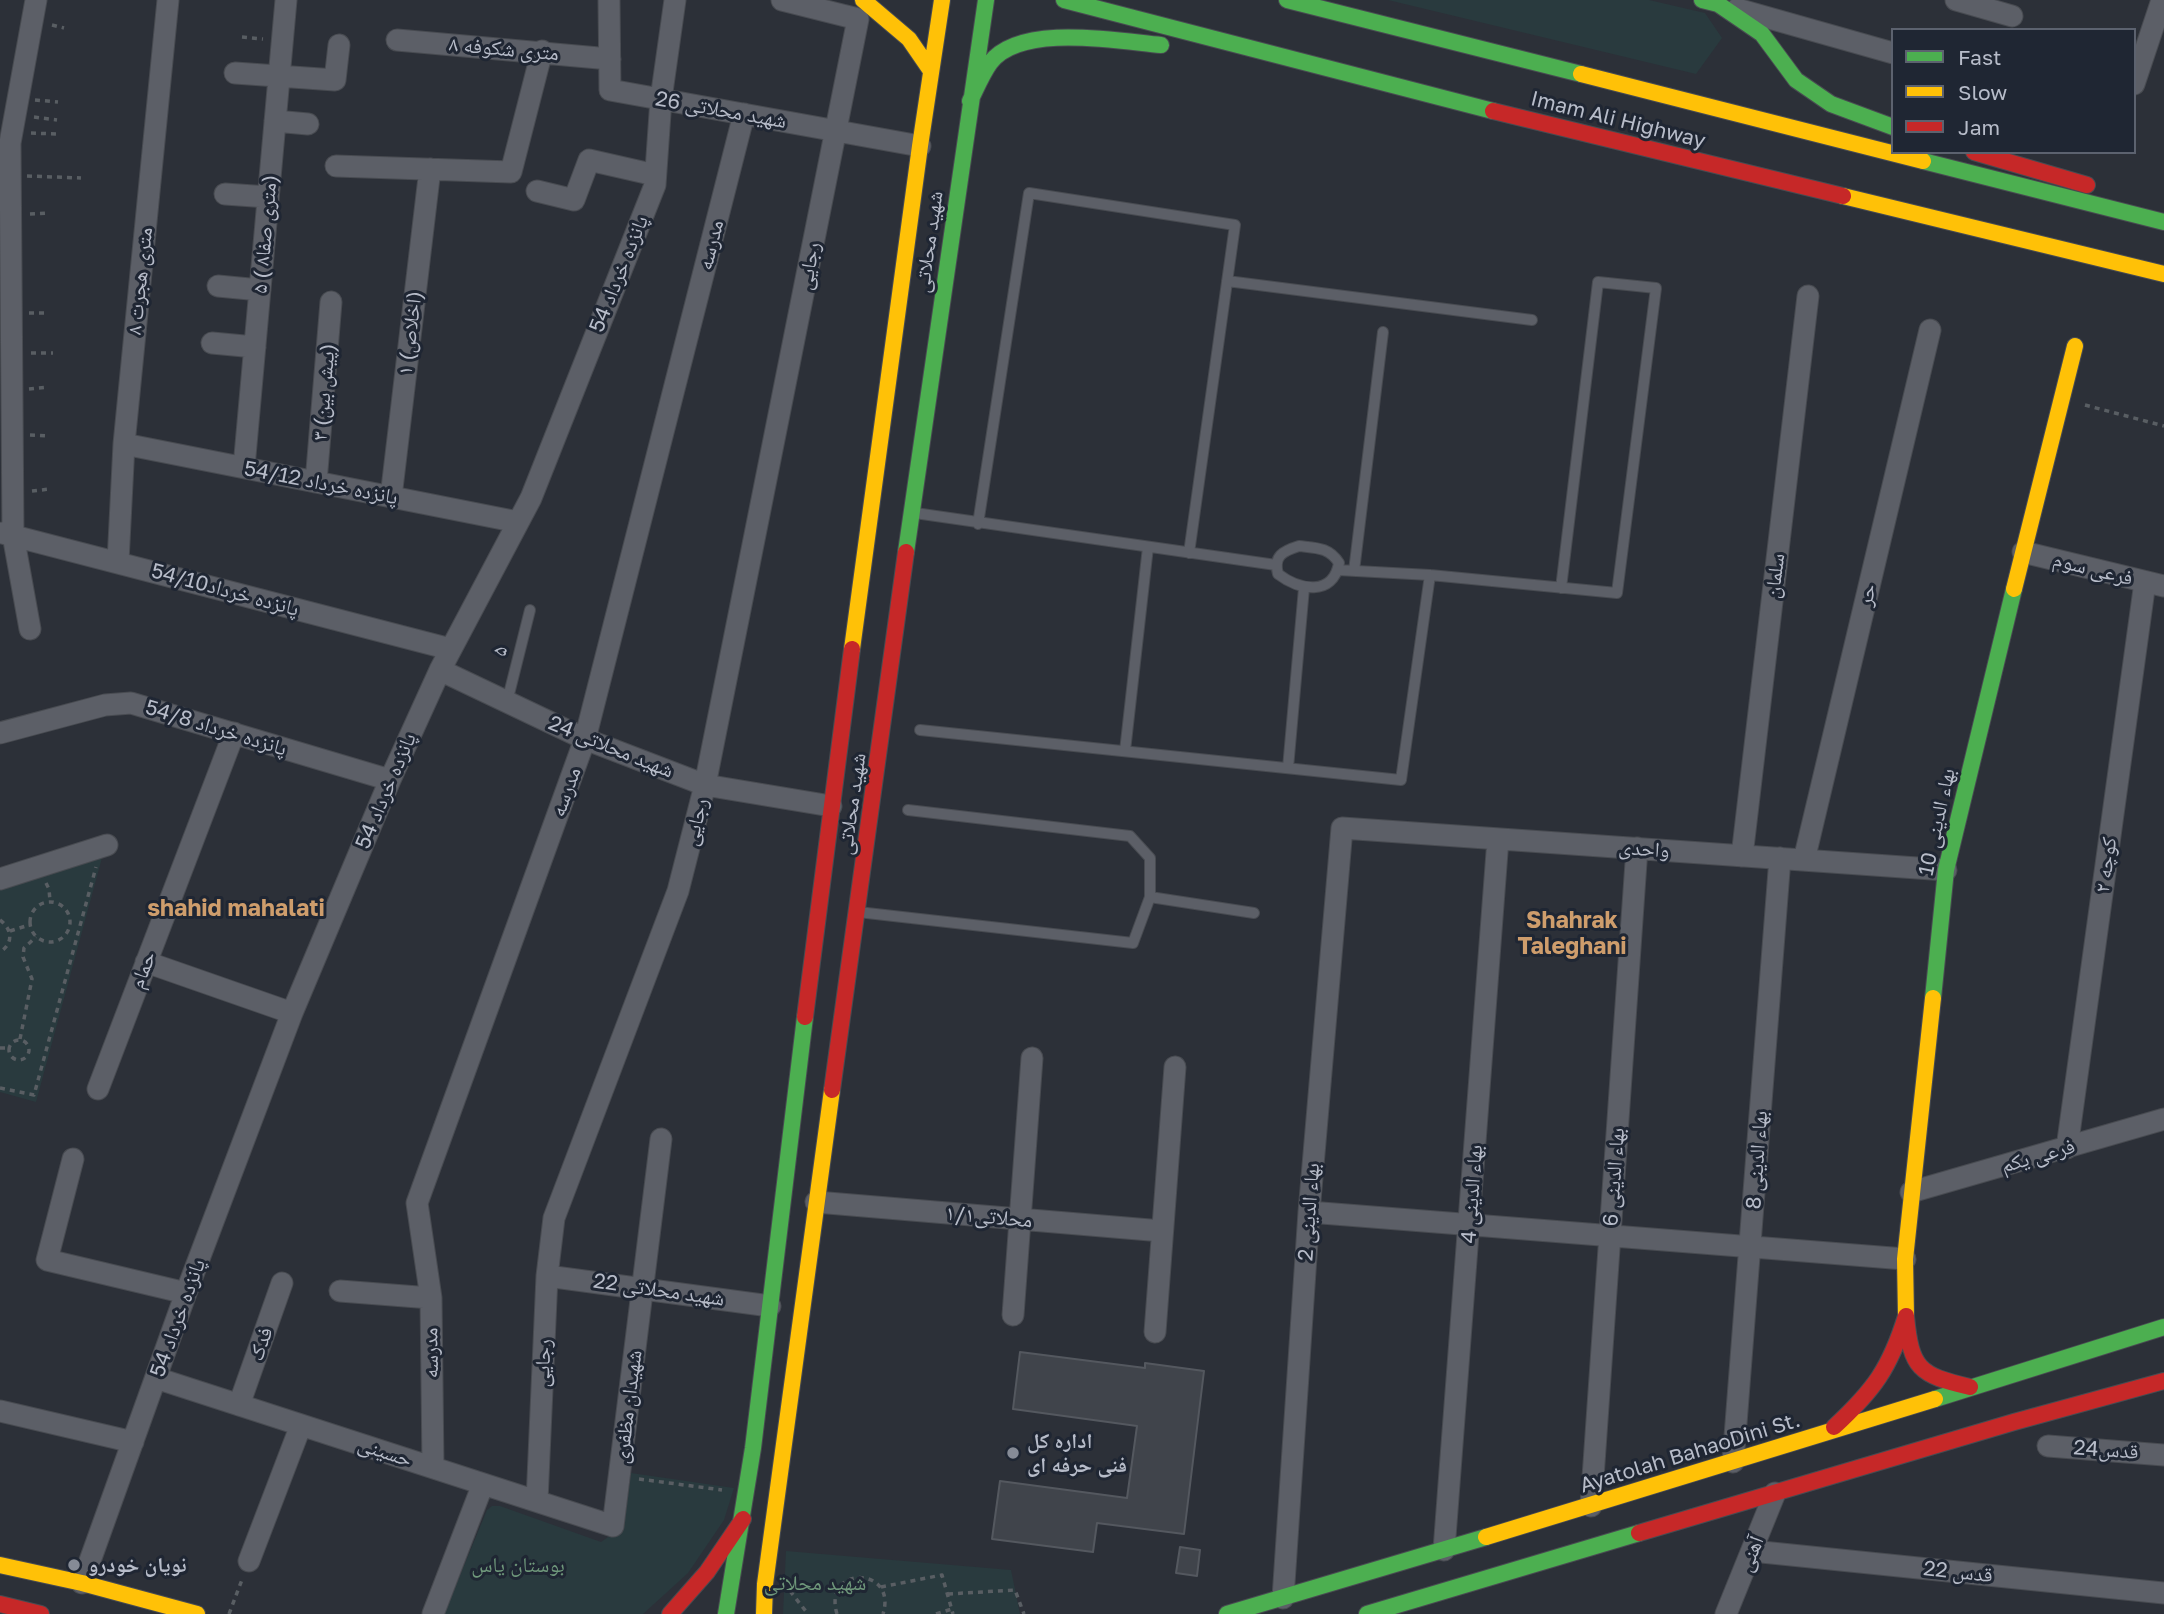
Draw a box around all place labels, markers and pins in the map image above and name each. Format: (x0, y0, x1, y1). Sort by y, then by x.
place label: اداره کل فنی حرفه ای (1027, 1428, 1127, 1478)
marker: اداره کل فنی حرفه ای (1005, 1445, 1021, 1461)
place label: نویان خودرو (88, 1552, 187, 1578)
marker: نویان خودرو (66, 1557, 82, 1573)

